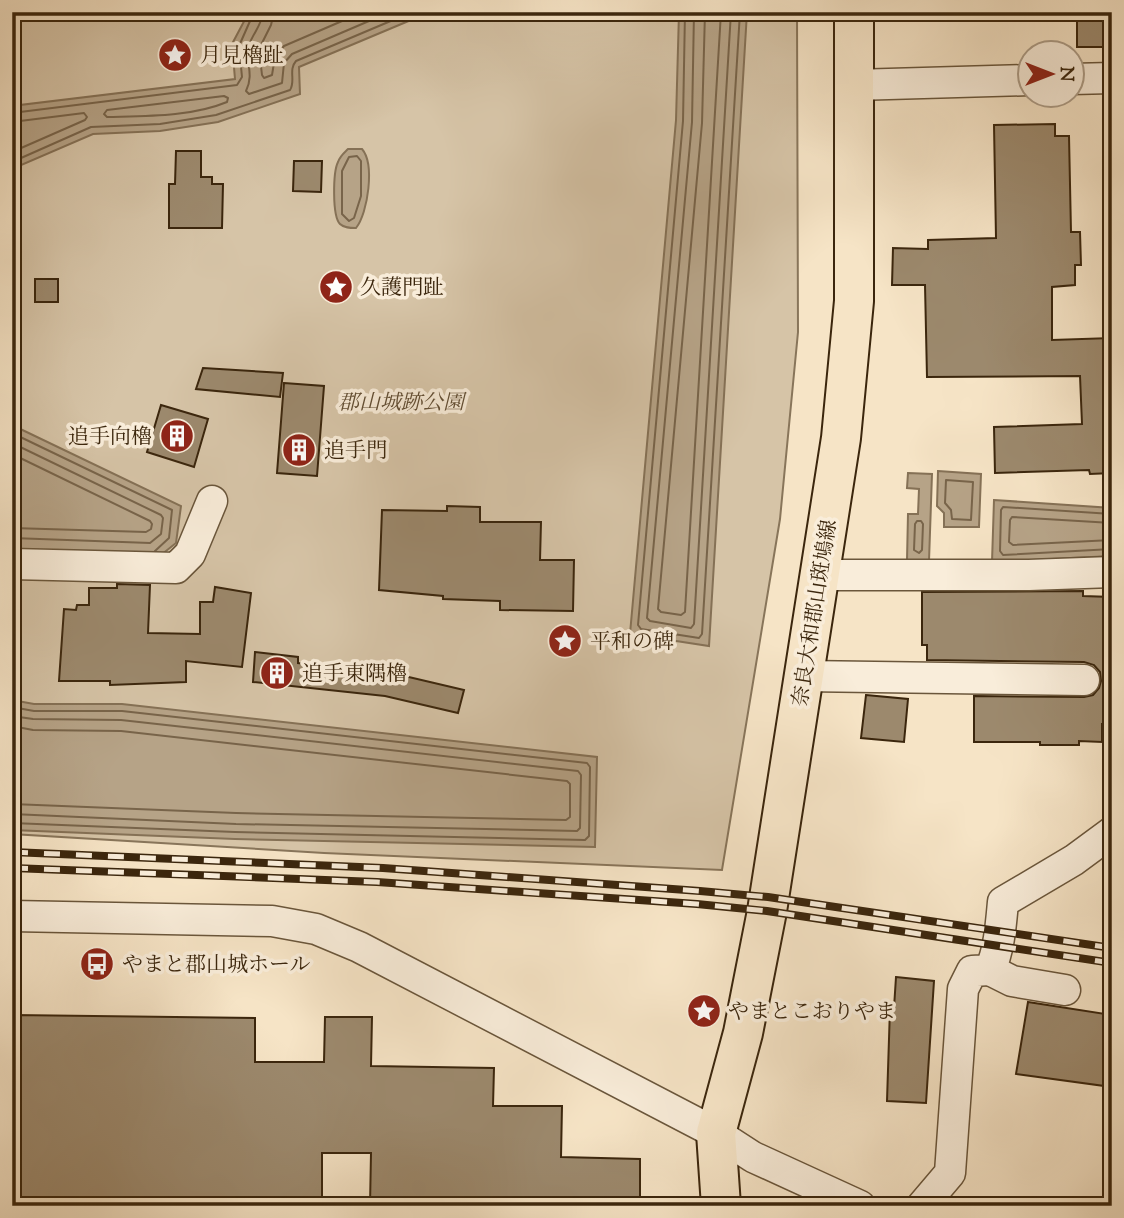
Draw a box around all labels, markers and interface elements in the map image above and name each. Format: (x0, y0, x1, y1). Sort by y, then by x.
place icon: 月見櫓趾 (156, 36, 194, 74)
north arrow (1016, 38, 1086, 108)
place label: 月見櫓趾 (200, 42, 284, 72)
text: N (1052, 66, 1079, 82)
place icon: 久護門趾 (317, 268, 355, 306)
place label: 久護門趾 (360, 274, 444, 304)
park label: 郡山城跡公園 (338, 389, 467, 419)
building icon: 追手向櫓 (158, 417, 196, 455)
place label: 追手向櫓 (68, 423, 152, 453)
building icon: 追手門 (280, 431, 318, 469)
place label: 追手門 (324, 437, 387, 467)
street label: 奈良大和郡山斑鳩線 (786, 518, 846, 709)
place icon: 平和の碑 (546, 622, 584, 660)
place label: 平和の碑 (590, 628, 674, 658)
building icon: 追手東隅櫓 (258, 654, 296, 692)
place label: 追手東隅櫓 (302, 660, 407, 690)
bus stop icon: やまと郡山城ホール (78, 945, 116, 983)
place label: やまと郡山城ホール (122, 951, 311, 981)
place icon: やまとこおりやま (685, 992, 723, 1030)
place label: やまとこおりやま (728, 998, 896, 1028)

